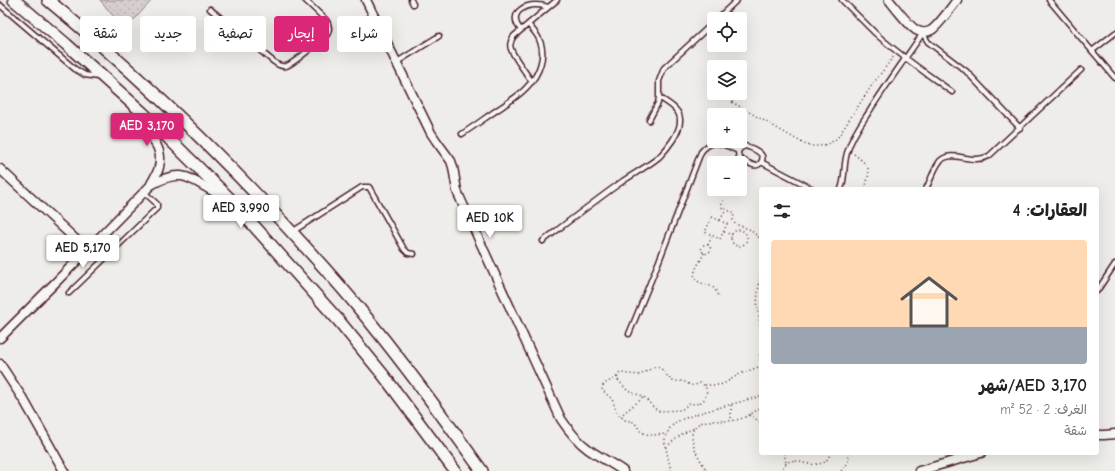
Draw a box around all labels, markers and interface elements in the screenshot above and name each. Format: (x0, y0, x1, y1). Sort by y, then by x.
map controls (707, 12, 747, 196)
button: locate (707, 12, 747, 52)
chip: شقة (80, 16, 132, 52)
chip: جديد (140, 16, 196, 52)
chip: تصفية (204, 16, 266, 52)
chip: إيجار (274, 16, 329, 52)
chip: شراء (337, 16, 392, 52)
button: layers (707, 60, 747, 100)
button: + (707, 108, 747, 148)
pin: AED 3,170 (101, 113, 193, 147)
text: AED 3,170 (120, 118, 174, 133)
button: − (707, 156, 747, 196)
pin: AED 3,990 (195, 195, 287, 229)
text: AED 3,990 (212, 200, 270, 215)
icon: filters (771, 200, 793, 222)
text: العقارات: 4 (1012, 201, 1087, 220)
pin: AED 10K (453, 205, 527, 239)
text: AED 10K (466, 210, 514, 225)
pin: AED 5,170 (37, 235, 129, 269)
text: AED 5,170 (55, 240, 111, 255)
icon: home (893, 266, 965, 338)
text: AED 3,170/شهر (979, 376, 1087, 395)
text: الغرف: 2 · 52 m² (1000, 402, 1087, 417)
text: شقة (1064, 423, 1087, 438)

